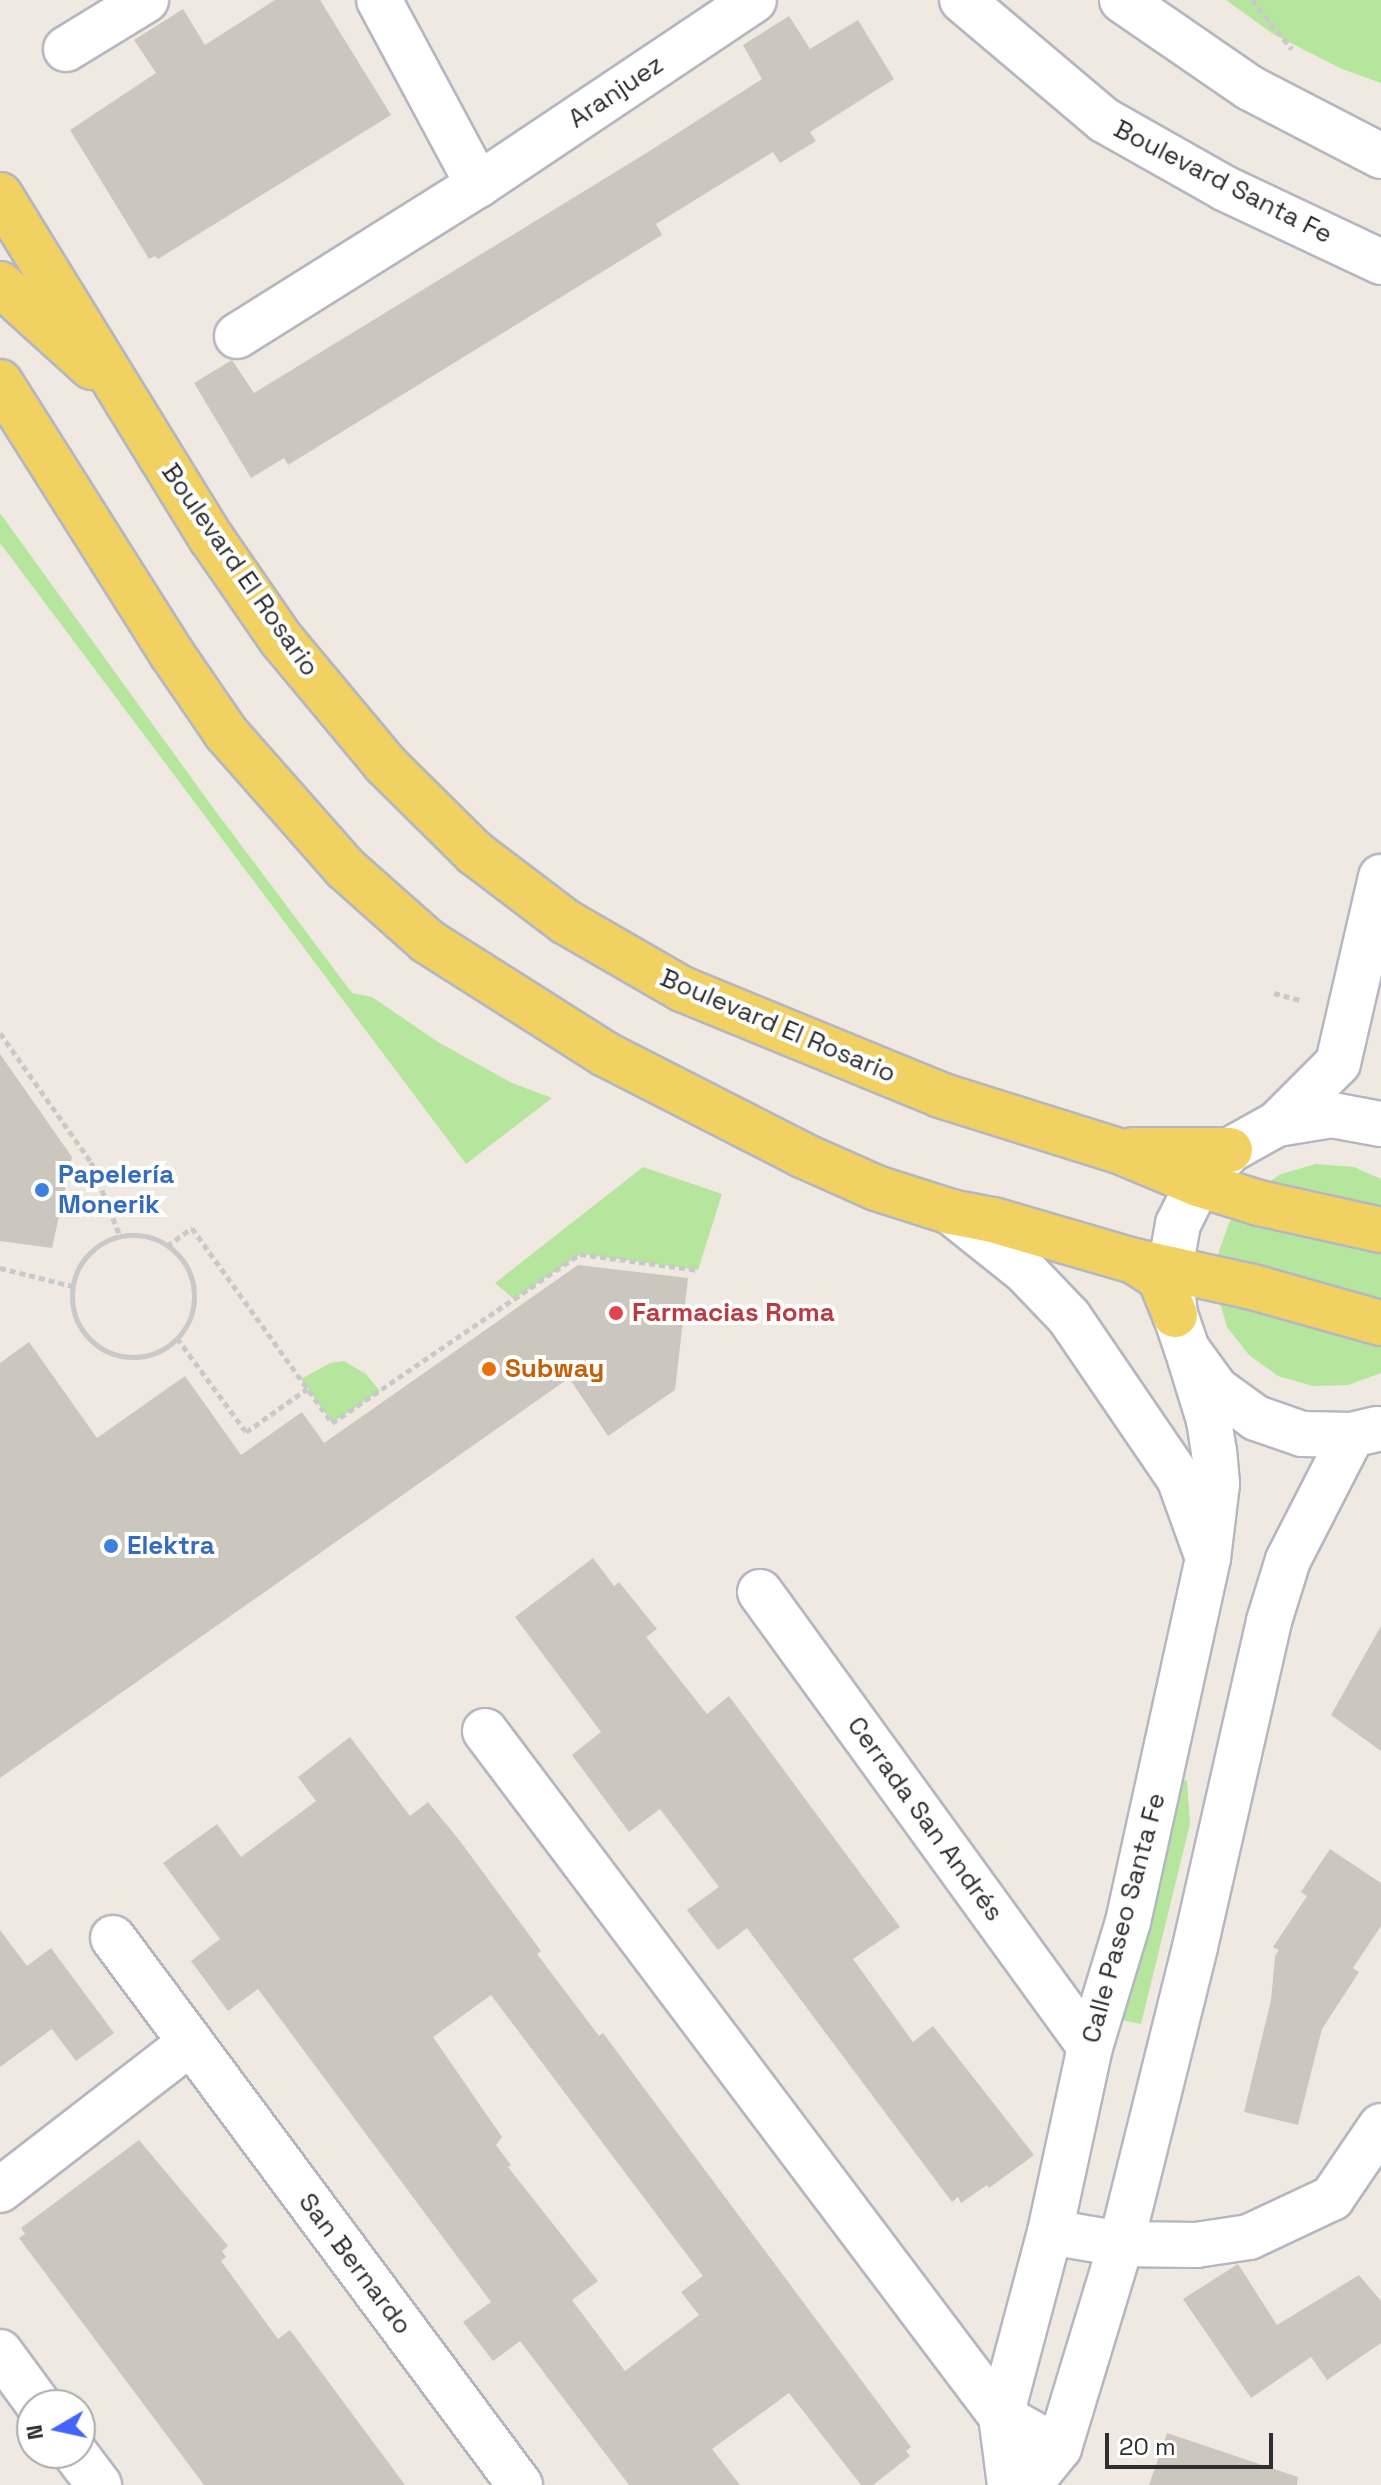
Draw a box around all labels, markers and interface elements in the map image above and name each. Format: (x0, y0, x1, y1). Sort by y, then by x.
street label: Aranjuez (563, 49, 669, 135)
street label: Boulevard Santa Fe (1109, 113, 1337, 251)
street label: Boulevard El Rosario (155, 458, 325, 682)
street label: Boulevard El Rosario (656, 962, 900, 1090)
place label: Papelería Monerik (58, 1159, 174, 1220)
marker: Papelería Monerik (33, 1181, 51, 1199)
place label: Farmacias Roma (632, 1297, 835, 1329)
marker: Farmacias Roma (607, 1304, 625, 1322)
place label: Subway (505, 1353, 604, 1385)
marker: Subway (480, 1360, 498, 1378)
place label: Elektra (127, 1530, 215, 1562)
marker: Elektra (102, 1537, 120, 1555)
street label: Cerrada San Andrés (840, 1711, 1010, 1927)
street label: Calle Paseo Santa Fe (1076, 1789, 1172, 2047)
street label: San Bernardo (292, 2187, 418, 2341)
north arrow (16, 2389, 96, 2469)
scale bar (1109, 2417, 1277, 2467)
text: N (19, 2423, 49, 2442)
text: 20 m (1119, 2431, 1176, 2462)

